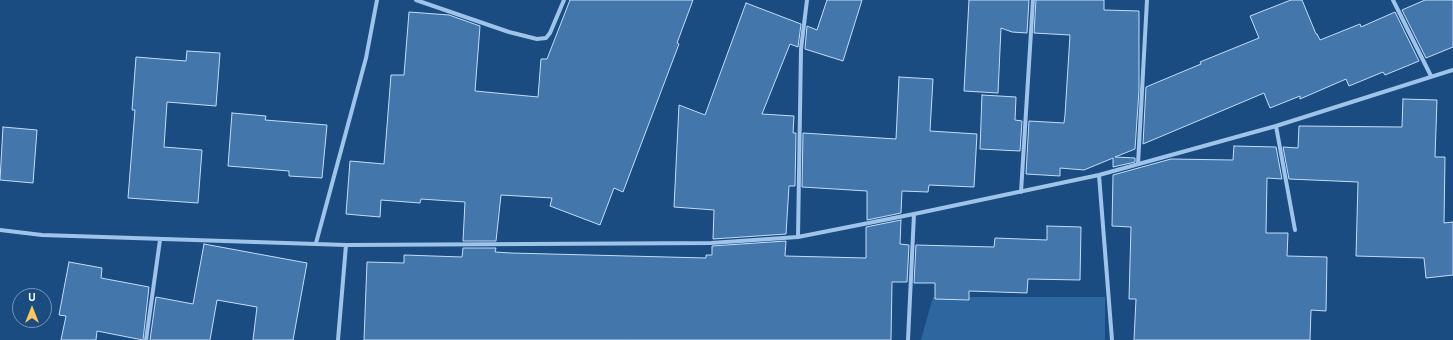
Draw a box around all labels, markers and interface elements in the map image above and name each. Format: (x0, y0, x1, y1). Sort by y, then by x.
north arrow (12, 288, 52, 328)
text: U (28, 290, 36, 304)

